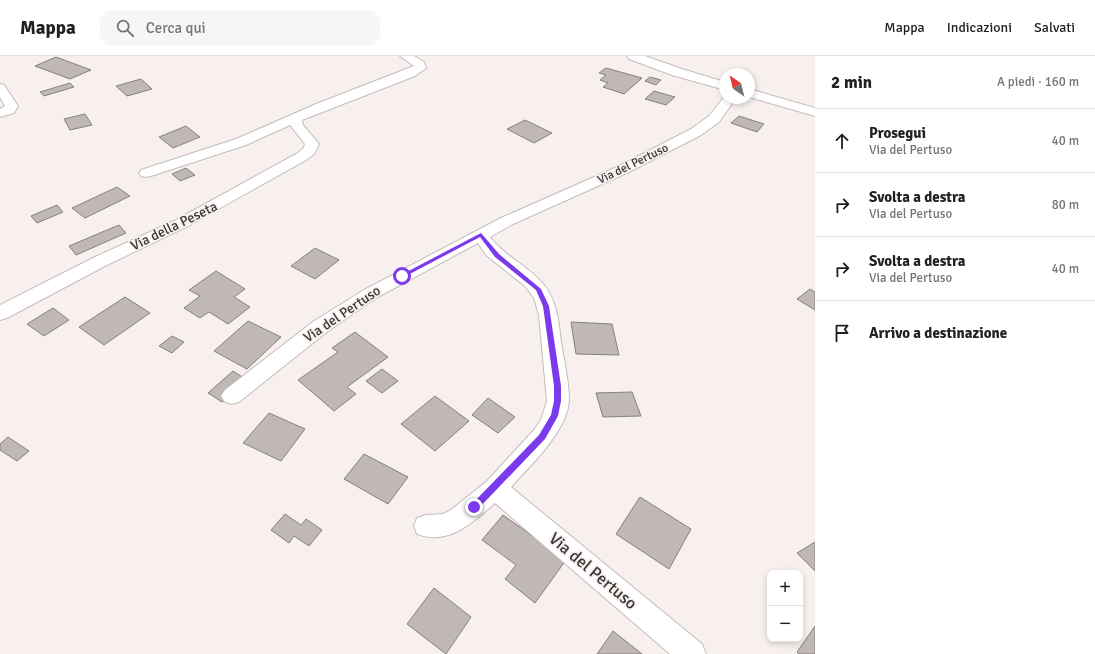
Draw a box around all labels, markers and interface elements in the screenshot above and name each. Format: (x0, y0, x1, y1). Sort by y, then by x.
search box (100, 10, 380, 46)
text: Mappa (20, 16, 76, 40)
icon: search (114, 17, 136, 39)
text: Cerca qui (146, 19, 206, 37)
text: Mappa (884, 19, 925, 36)
text: Indicazioni (947, 19, 1012, 36)
text: Salvati (1034, 19, 1075, 36)
north arrow (719, 68, 755, 104)
text: 2 min (831, 72, 872, 93)
text: A piedi · 160 m (997, 74, 1079, 90)
text: Prosegui (869, 124, 926, 142)
icon: ahead (831, 130, 853, 152)
text: 40 m (1052, 133, 1079, 149)
street label: Via del Pertuso (595, 140, 671, 188)
text: Via del Pertuso (869, 142, 952, 158)
text: Svolta a destra (869, 188, 965, 206)
icon: right (831, 194, 853, 216)
text: 80 m (1052, 197, 1079, 213)
street label: Via della Peseta (128, 198, 220, 254)
text: Via del Pertuso (869, 206, 952, 222)
text: Svolta a destra (869, 252, 965, 270)
icon: right (831, 258, 853, 280)
text: 40 m (1052, 261, 1079, 277)
route start (393, 267, 411, 285)
text: Via del Pertuso (869, 270, 952, 286)
street label: Via del Pertuso (300, 282, 384, 346)
icon: arrive (831, 322, 853, 344)
text: Arrivo a destinazione (869, 324, 1007, 342)
route end (465, 498, 483, 516)
street label: Via del Pertuso (545, 528, 642, 614)
map controls (767, 570, 803, 642)
button: + (767, 570, 803, 606)
button: − (767, 606, 803, 642)

